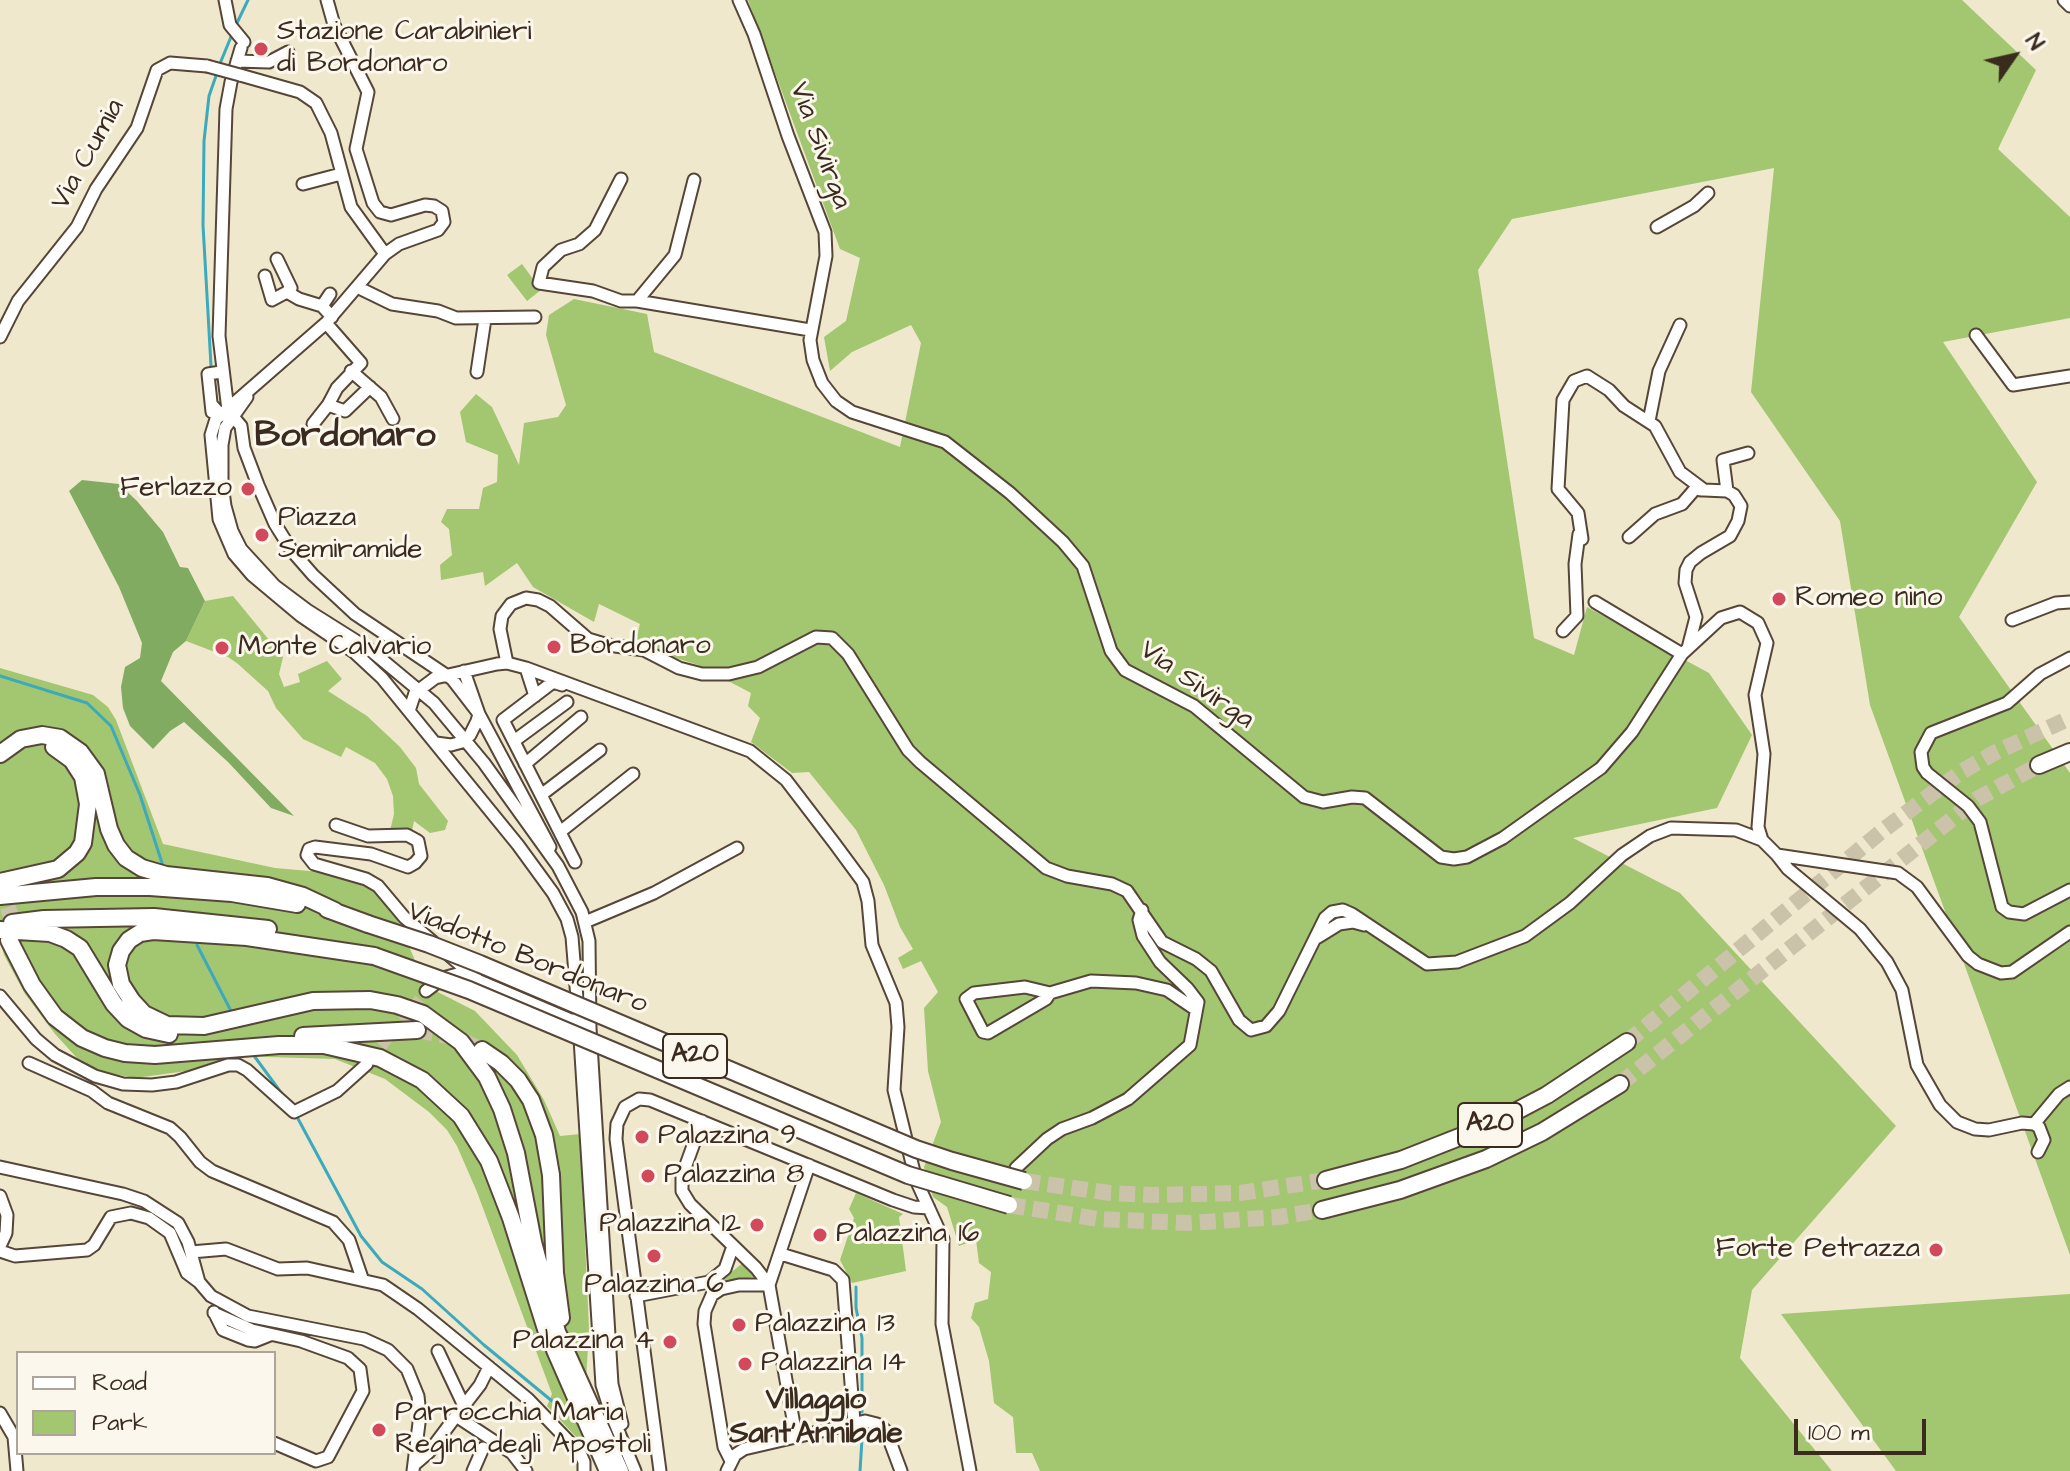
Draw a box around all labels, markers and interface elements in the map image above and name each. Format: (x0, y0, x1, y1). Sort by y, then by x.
place label: Stazione Carabinieri di Bordonaro (277, 16, 532, 82)
north arrow (1974, 16, 2054, 96)
text: N (2018, 28, 2051, 57)
marker: Stazione Carabinieri di Bordonaro (252, 40, 270, 58)
street label: Via Sivirga (781, 78, 857, 214)
street label: Via Cumia (45, 94, 133, 216)
district label: Bordonaro (255, 415, 435, 459)
place label: Ferlazzo (120, 472, 232, 506)
marker: Ferlazzo (239, 480, 257, 498)
place label: Piazza Semiramide (278, 502, 422, 568)
marker: Piazza Semiramide (253, 526, 271, 544)
place label: Romeo nino (1795, 582, 1943, 616)
marker: Romeo nino (1770, 590, 1788, 608)
place label: Bordonaro (570, 630, 711, 664)
place label: Monte Calvario (238, 631, 431, 665)
street label: Via Sivirga (1132, 634, 1260, 738)
marker: Bordonaro (545, 638, 563, 656)
marker: Monte Calvario (213, 639, 231, 657)
street label: Viadotto Bordonaro (402, 895, 652, 1023)
road number: A20 (663, 1034, 727, 1078)
road number: A20 (1458, 1103, 1522, 1147)
place label: Palazzina 9 (658, 1120, 796, 1154)
marker: Palazzina 9 (633, 1128, 651, 1146)
place label: Palazzina 8 (664, 1159, 804, 1193)
marker: Palazzina 8 (639, 1167, 657, 1185)
place label: Palazzina 12 (599, 1208, 741, 1242)
marker: Palazzina 12 (748, 1216, 766, 1234)
place label: Palazzina 16 (836, 1218, 979, 1252)
marker: Palazzina 16 (811, 1226, 829, 1244)
place label: Forte Petrazza (1716, 1233, 1920, 1267)
marker: Forte Petrazza (1927, 1241, 1945, 1259)
marker: Palazzina 6 (645, 1247, 663, 1265)
place label: Palazzina 6 (584, 1269, 724, 1303)
place label: Palazzina 13 (755, 1308, 895, 1342)
marker: Palazzina 13 (730, 1316, 748, 1334)
place label: Palazzina 4 (513, 1325, 654, 1359)
marker: Palazzina 4 (661, 1333, 679, 1351)
place label: Palazzina 14 (761, 1347, 906, 1381)
legend (16, 1351, 276, 1455)
marker: Palazzina 14 (736, 1355, 754, 1373)
text: Road (92, 1366, 147, 1400)
district label: Villaggio Sant'Annibale (729, 1384, 903, 1454)
place label: Parrocchia Maria Regina degli Apostoli (395, 1397, 651, 1463)
scale bar (1798, 1403, 1930, 1453)
text: Park (92, 1406, 148, 1440)
text: 100 m (1808, 1416, 1870, 1450)
marker: Parrocchia Maria Regina degli Apostoli (370, 1421, 388, 1439)

